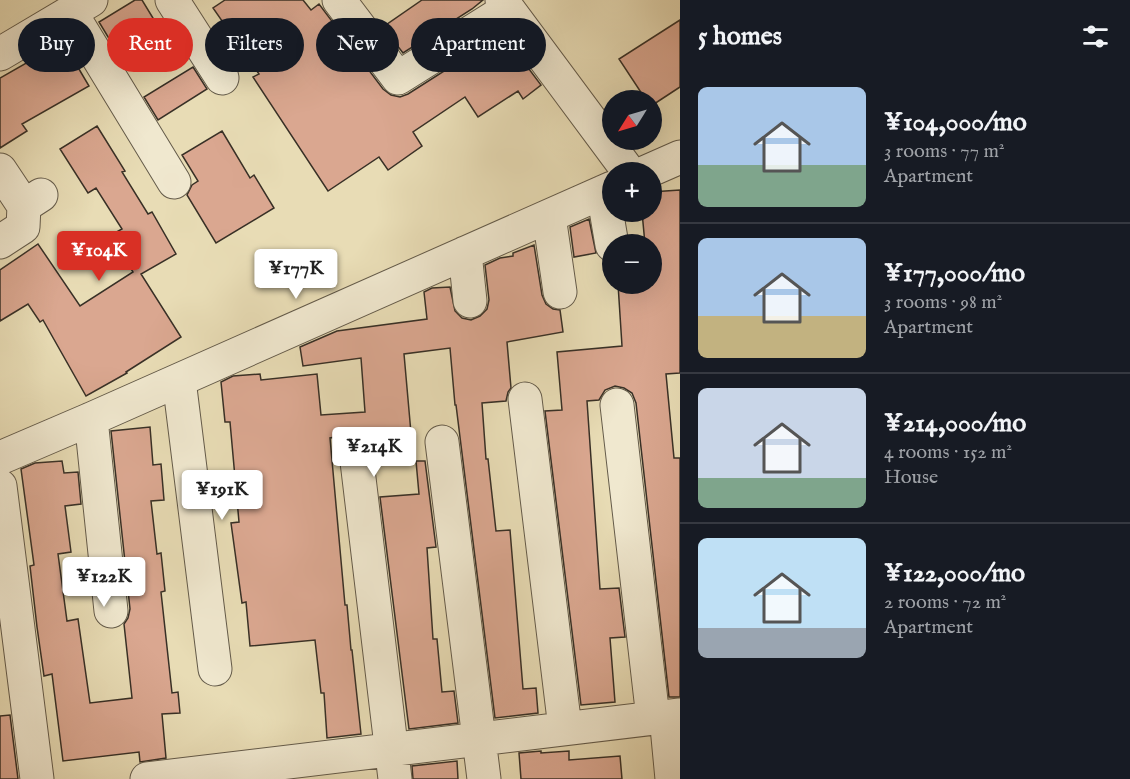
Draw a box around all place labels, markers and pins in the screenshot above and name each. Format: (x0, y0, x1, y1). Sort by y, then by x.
pin: ¥104K (57, 231, 141, 282)
pin: ¥177K (254, 249, 338, 300)
pin: ¥214K (332, 427, 416, 478)
pin: ¥191K (180, 470, 264, 521)
pin: ¥122K (62, 557, 146, 608)

